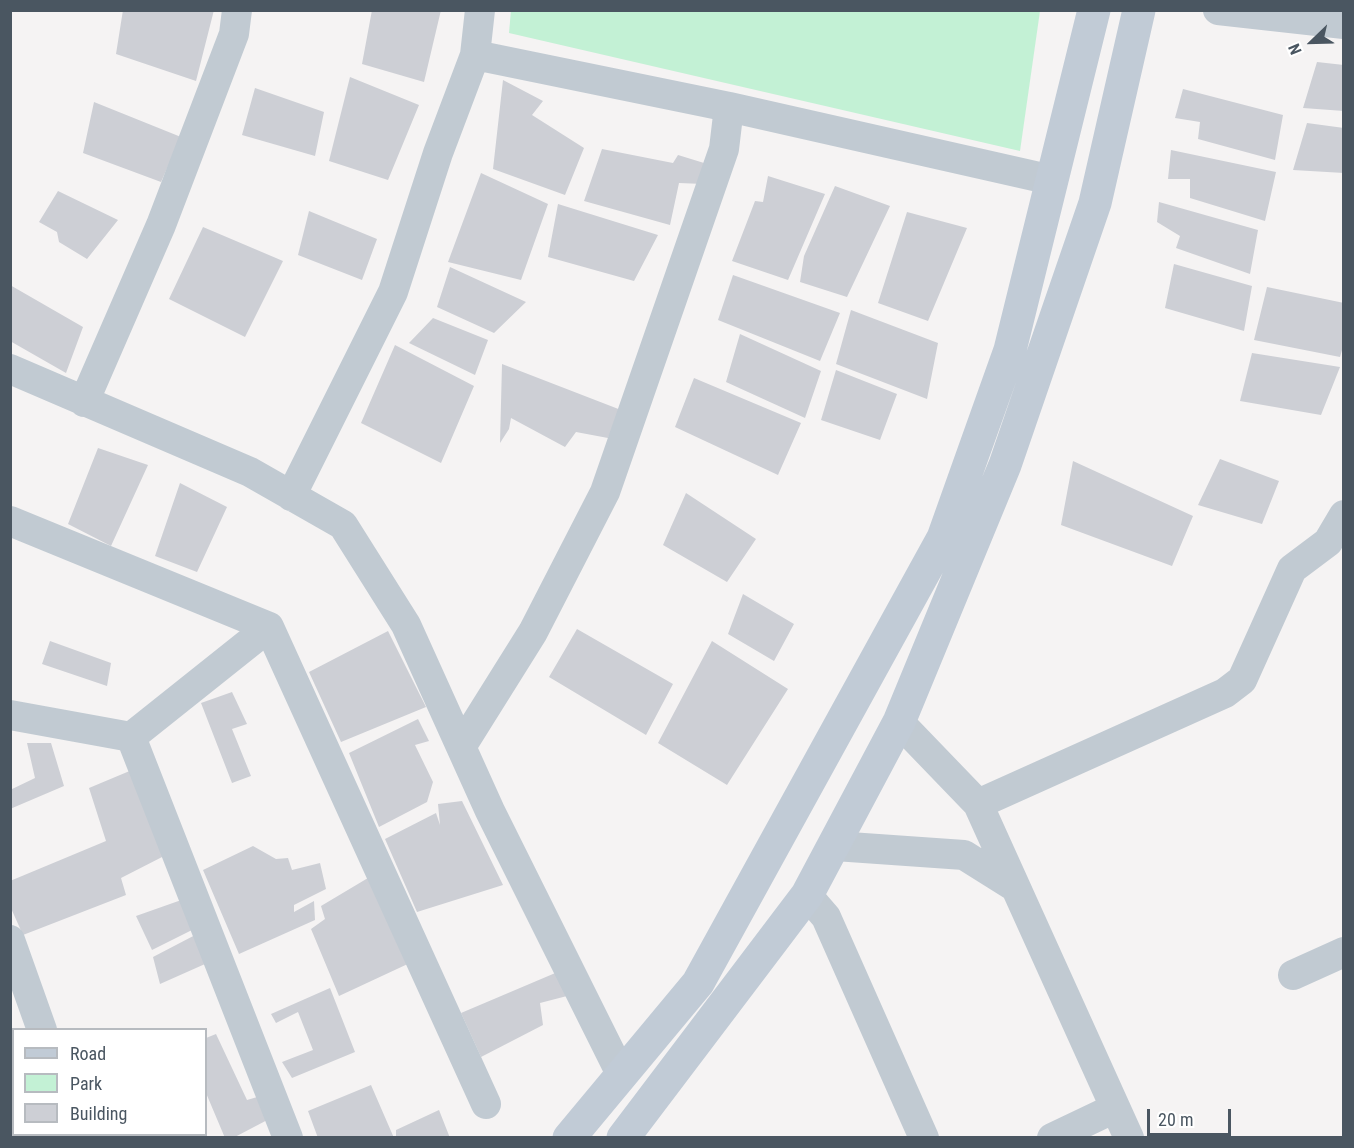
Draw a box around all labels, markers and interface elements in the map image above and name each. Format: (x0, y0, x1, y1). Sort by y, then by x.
north arrow (1282, 12, 1342, 72)
text: N (1284, 41, 1306, 57)
legend (12, 1028, 207, 1136)
text: Road (70, 1043, 106, 1064)
text: Park (70, 1073, 102, 1094)
scale bar (1150, 1097, 1234, 1135)
text: Building (70, 1103, 127, 1124)
text: 20 m (1158, 1109, 1193, 1130)

